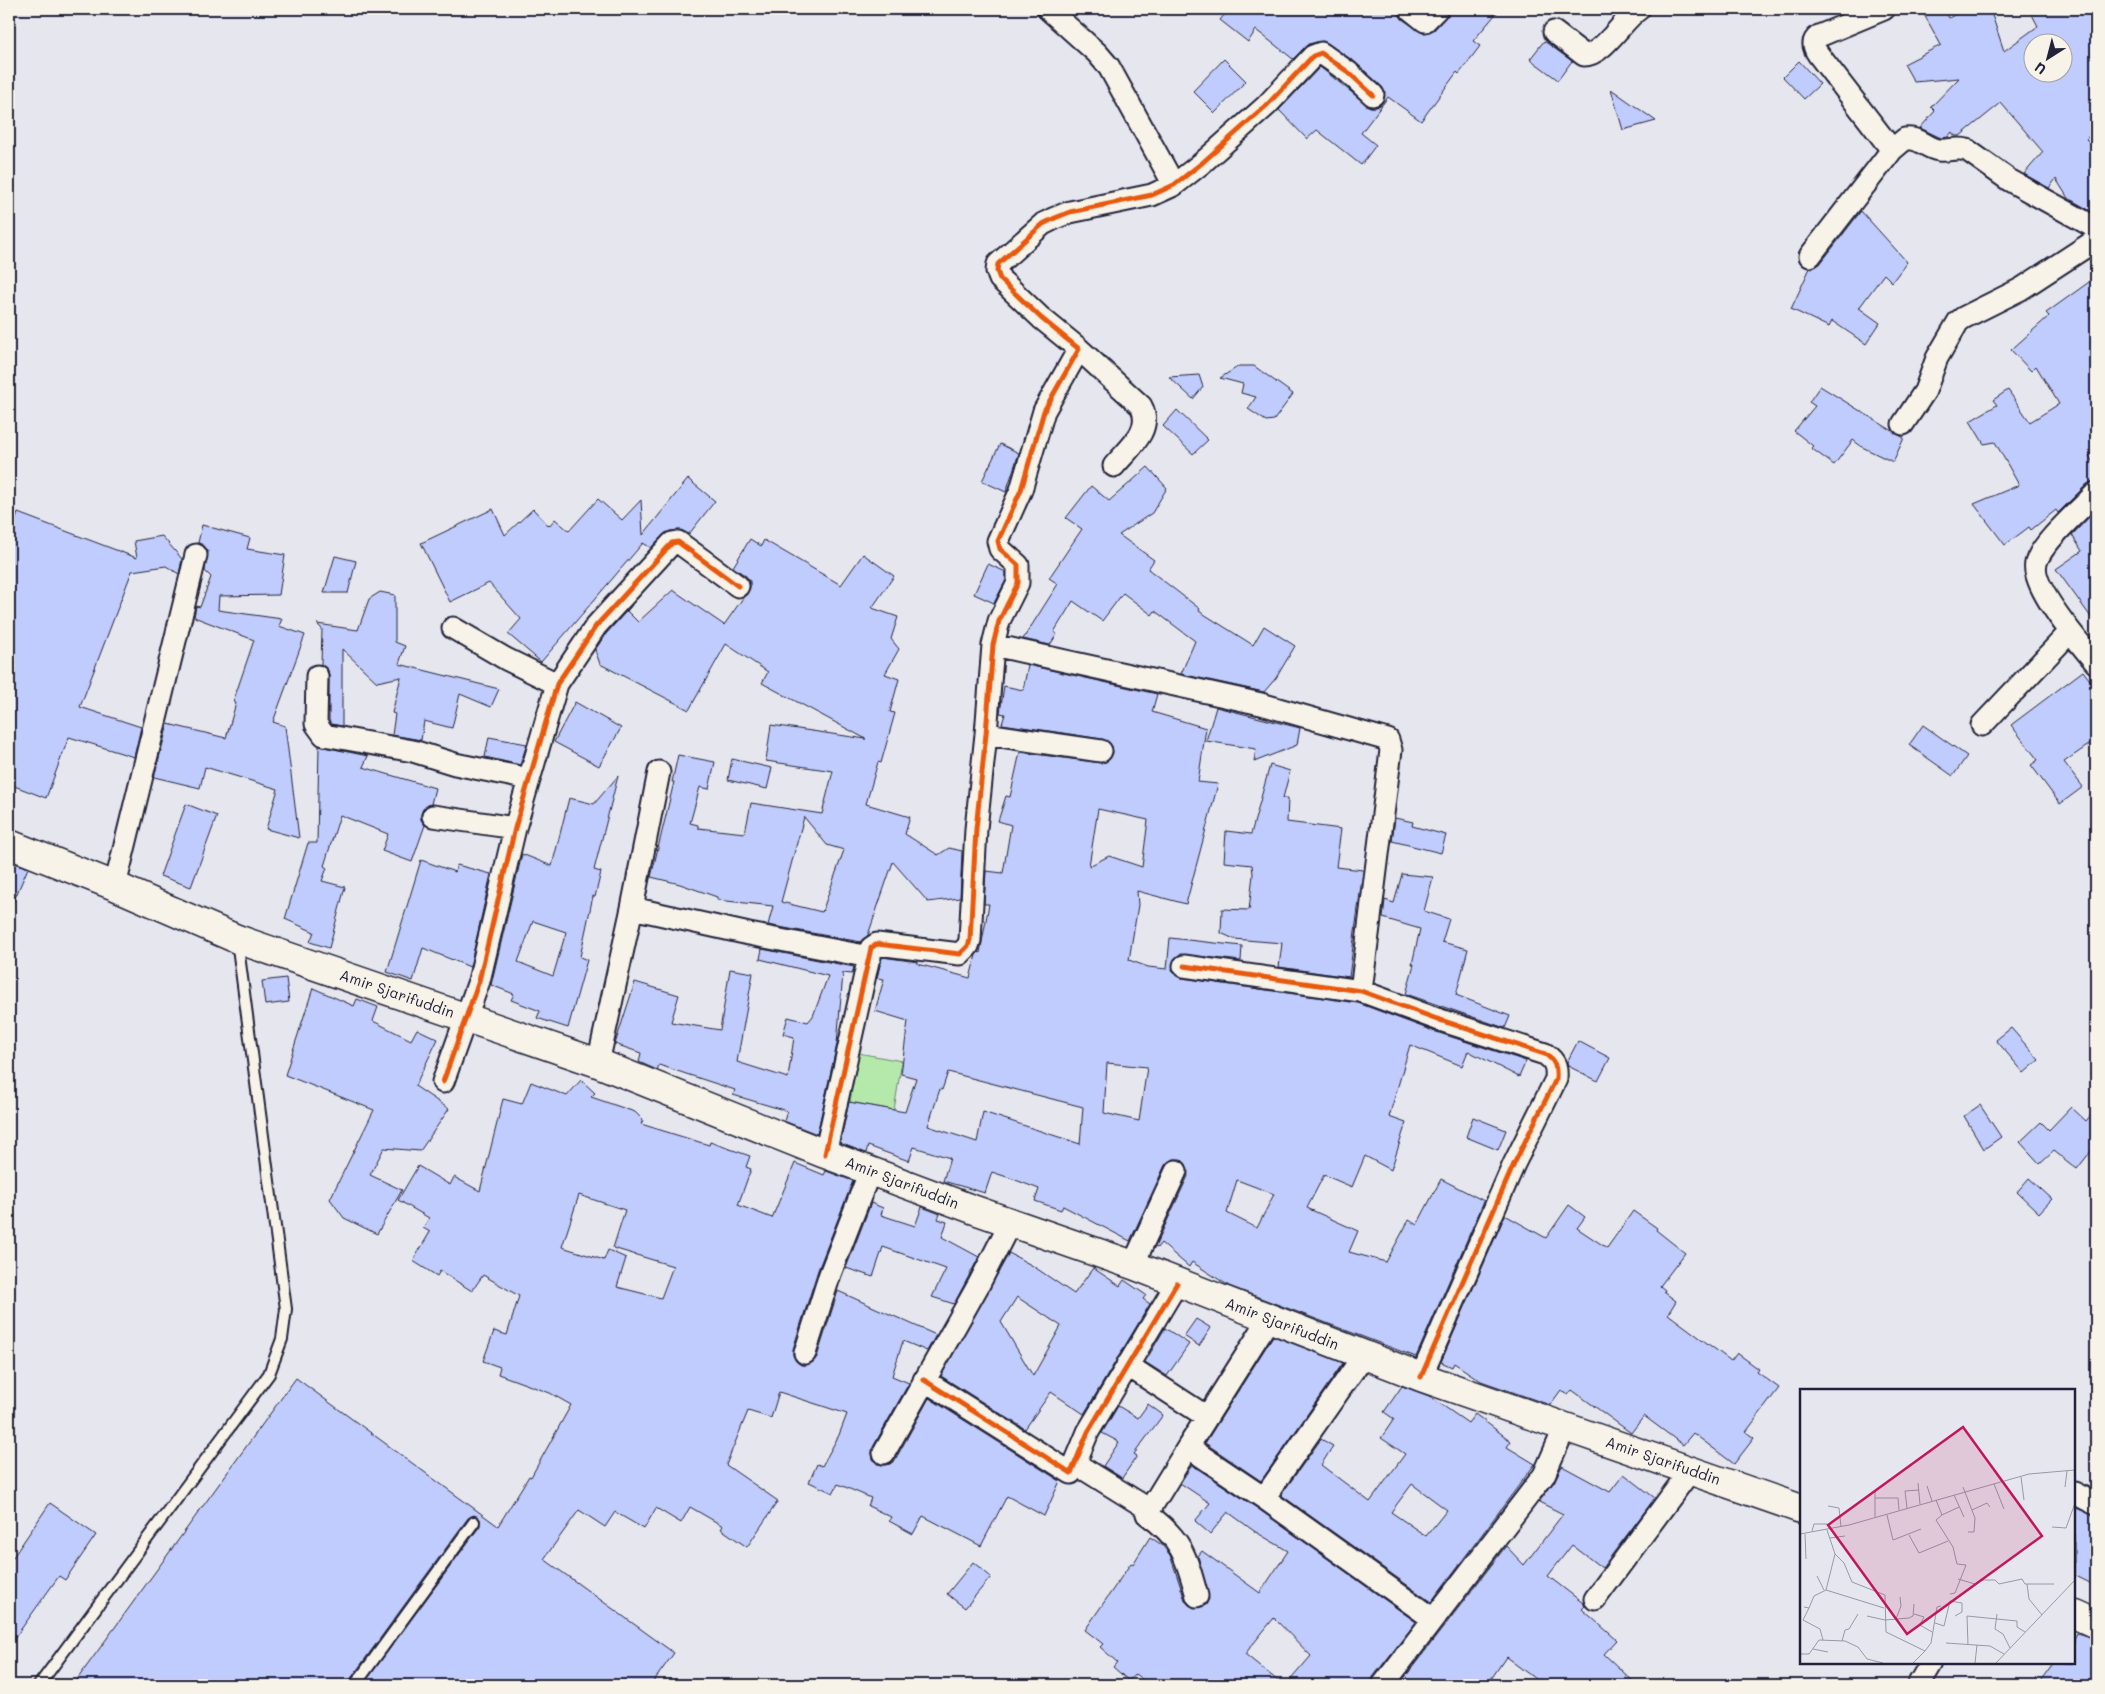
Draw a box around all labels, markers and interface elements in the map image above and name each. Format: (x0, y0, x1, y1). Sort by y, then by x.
north arrow (2022, 32, 2072, 82)
text: U (2030, 58, 2050, 80)
street label: Amir Sjarifuddin (337, 964, 457, 1022)
street label: Amir Sjarifuddin (843, 1151, 962, 1213)
street label: Amir Sjarifuddin (1223, 1292, 1342, 1354)
inset map (1800, 1389, 2075, 1664)
street label: Amir Sjarifuddin (1603, 1431, 1723, 1489)

